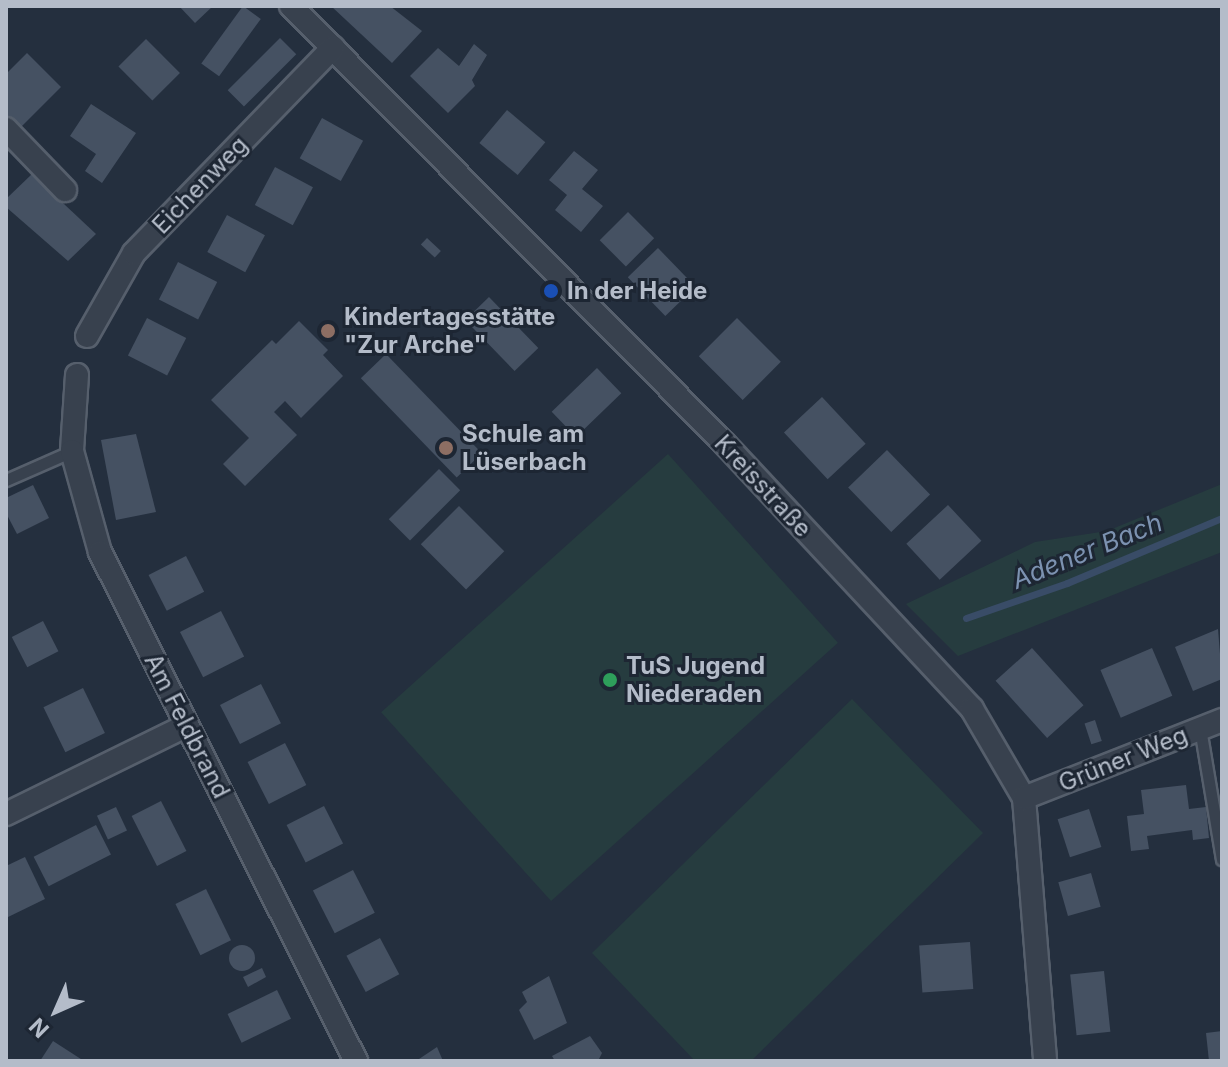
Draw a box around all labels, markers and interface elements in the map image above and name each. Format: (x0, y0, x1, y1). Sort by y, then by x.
street label: Eichenweg (146, 130, 254, 240)
place label: In der Heide (567, 277, 707, 305)
marker: In der Heide (542, 282, 560, 300)
place label: Kindertagesstätte "Zur Arche" (344, 303, 555, 359)
marker: Kindertagesstätte "Zur Arche" (319, 322, 337, 340)
place label: Schule am Lüserbach (462, 420, 587, 476)
street label: Kreisstraße (708, 429, 818, 543)
marker: Schule am Lüserbach (437, 439, 455, 457)
water label: Adener Bach (1007, 507, 1167, 595)
street label: Am Feldbrand (138, 649, 236, 803)
place label: TuS Jugend Niederaden (626, 652, 765, 708)
marker: TuS Jugend Niederaden (601, 671, 619, 689)
street label: Grüner Weg (1054, 720, 1192, 798)
north arrow (16, 971, 96, 1051)
text: N (24, 1013, 54, 1043)

